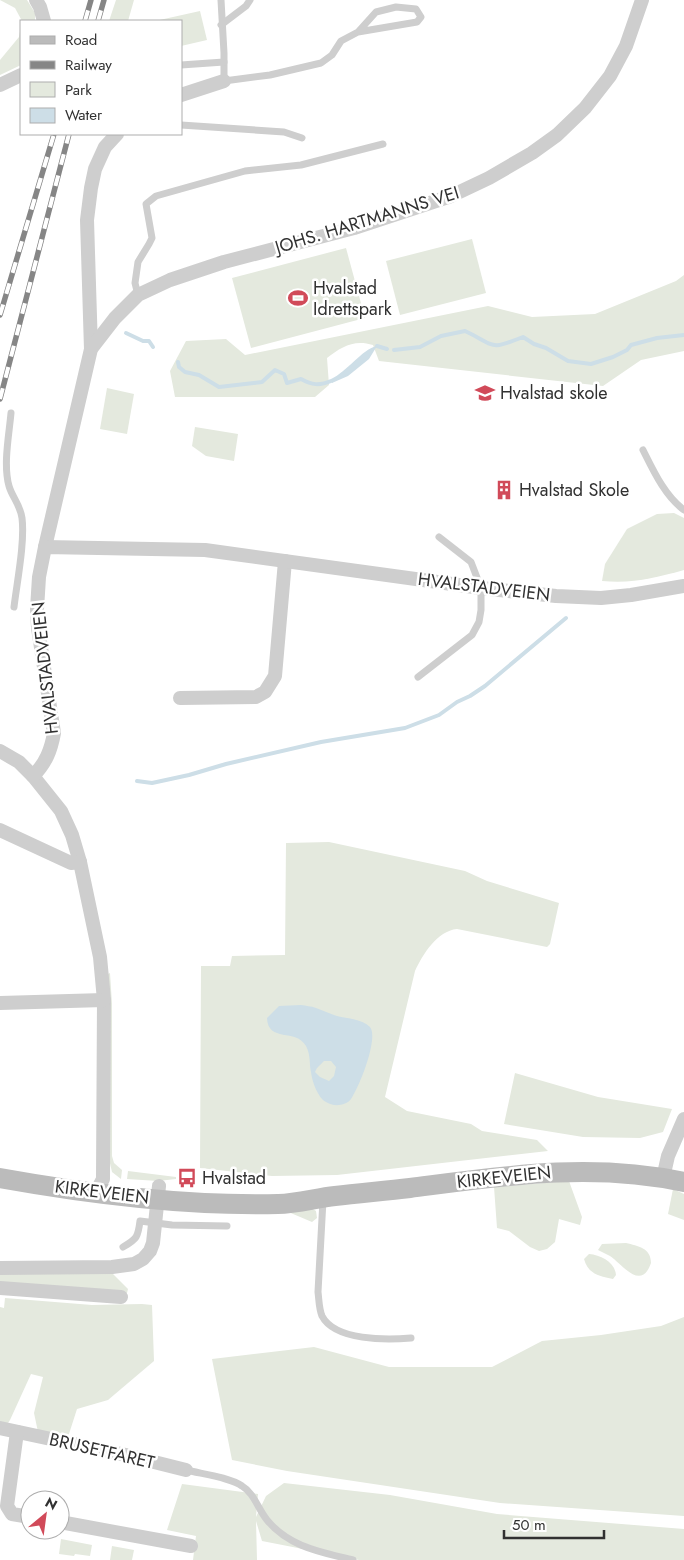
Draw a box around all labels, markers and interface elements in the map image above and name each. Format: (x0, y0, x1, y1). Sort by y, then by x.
legend (20, 20, 182, 135)
text: Road (65, 29, 97, 51)
text: Railway (65, 54, 112, 76)
text: Park (65, 79, 92, 101)
text: Water (65, 104, 103, 126)
street label: JOHS. HARTMANNS VEI (270, 180, 462, 261)
place label: Hvalstad Idrettspark (313, 275, 392, 322)
sports icon: Hvalstad Idrettspark (287, 287, 309, 309)
place label: Hvalstad skole (500, 380, 608, 406)
school or university icon: Hvalstad skole (474, 382, 496, 404)
place label: Hvalstad Skole (519, 477, 629, 503)
building icon: Hvalstad Skole (493, 479, 515, 501)
street label: HVALSTADVEIEN (416, 566, 552, 608)
street label: HVALSTADVEIEN (25, 601, 65, 735)
street label: KIRKEVEIEN (456, 1159, 552, 1195)
place label: Hvalstad (202, 1165, 266, 1191)
bus stop icon: Hvalstad (176, 1167, 198, 1189)
street label: KIRKEVEIEN (53, 1173, 151, 1211)
street label: BRUSETFARET (47, 1426, 158, 1476)
north arrow (20, 1490, 70, 1540)
text: N (42, 1492, 61, 1515)
scale bar (504, 1508, 604, 1540)
text: 50 m (512, 1514, 546, 1536)

